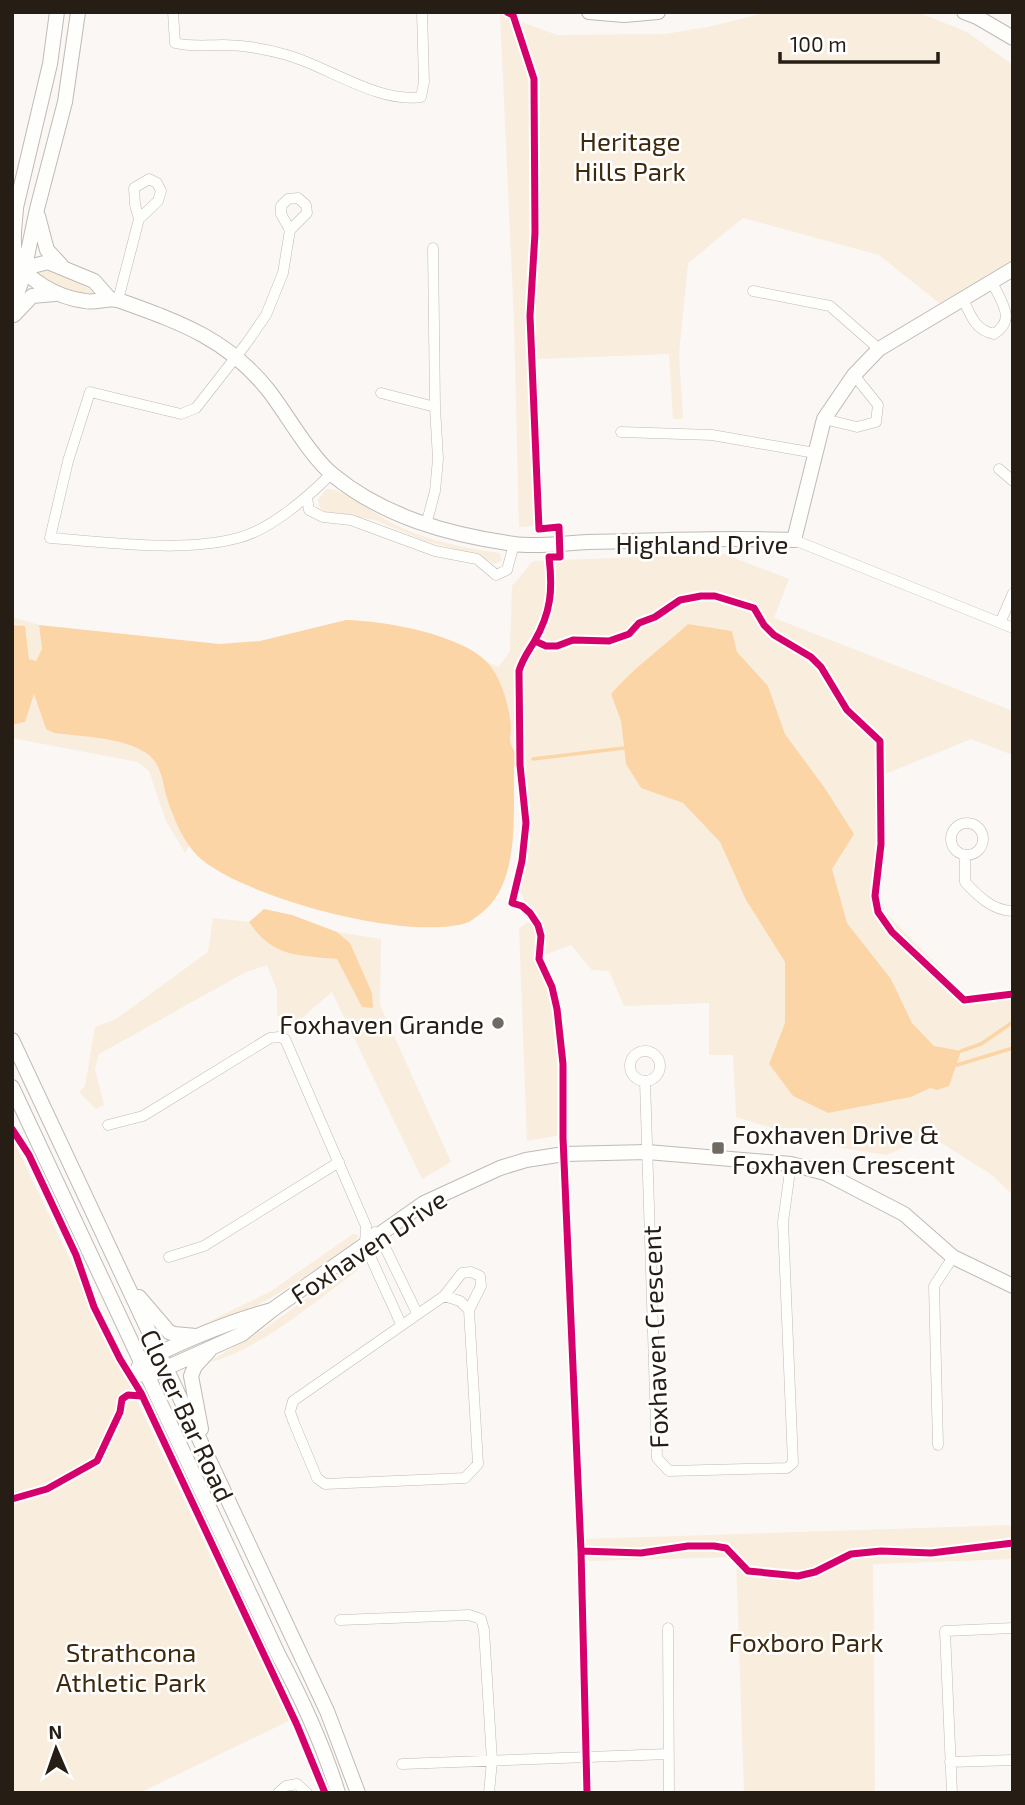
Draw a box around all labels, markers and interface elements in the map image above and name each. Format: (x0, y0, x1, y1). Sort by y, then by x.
scale bar (780, 21, 937, 65)
text: 100 m (790, 31, 847, 56)
park label: Heritage Hills Park (574, 125, 686, 186)
street label: Highland Drive (616, 528, 788, 559)
place label: Foxhaven Grande (279, 1008, 484, 1039)
marker: Foxhaven Grande (490, 1015, 506, 1031)
place label: Foxhaven Drive & Foxhaven Crescent (732, 1118, 955, 1179)
marker: Foxhaven Drive & Foxhaven Crescent (710, 1140, 726, 1156)
street label: Foxhaven Drive (284, 1182, 452, 1310)
street label: Foxhaven Crescent (635, 1225, 673, 1449)
street label: Clover Bar Road (135, 1324, 241, 1506)
park label: Foxboro Park (728, 1626, 884, 1657)
park label: Strathcona Athletic Park (56, 1636, 206, 1697)
north arrow (21, 1714, 91, 1784)
text: N (48, 1720, 63, 1743)

